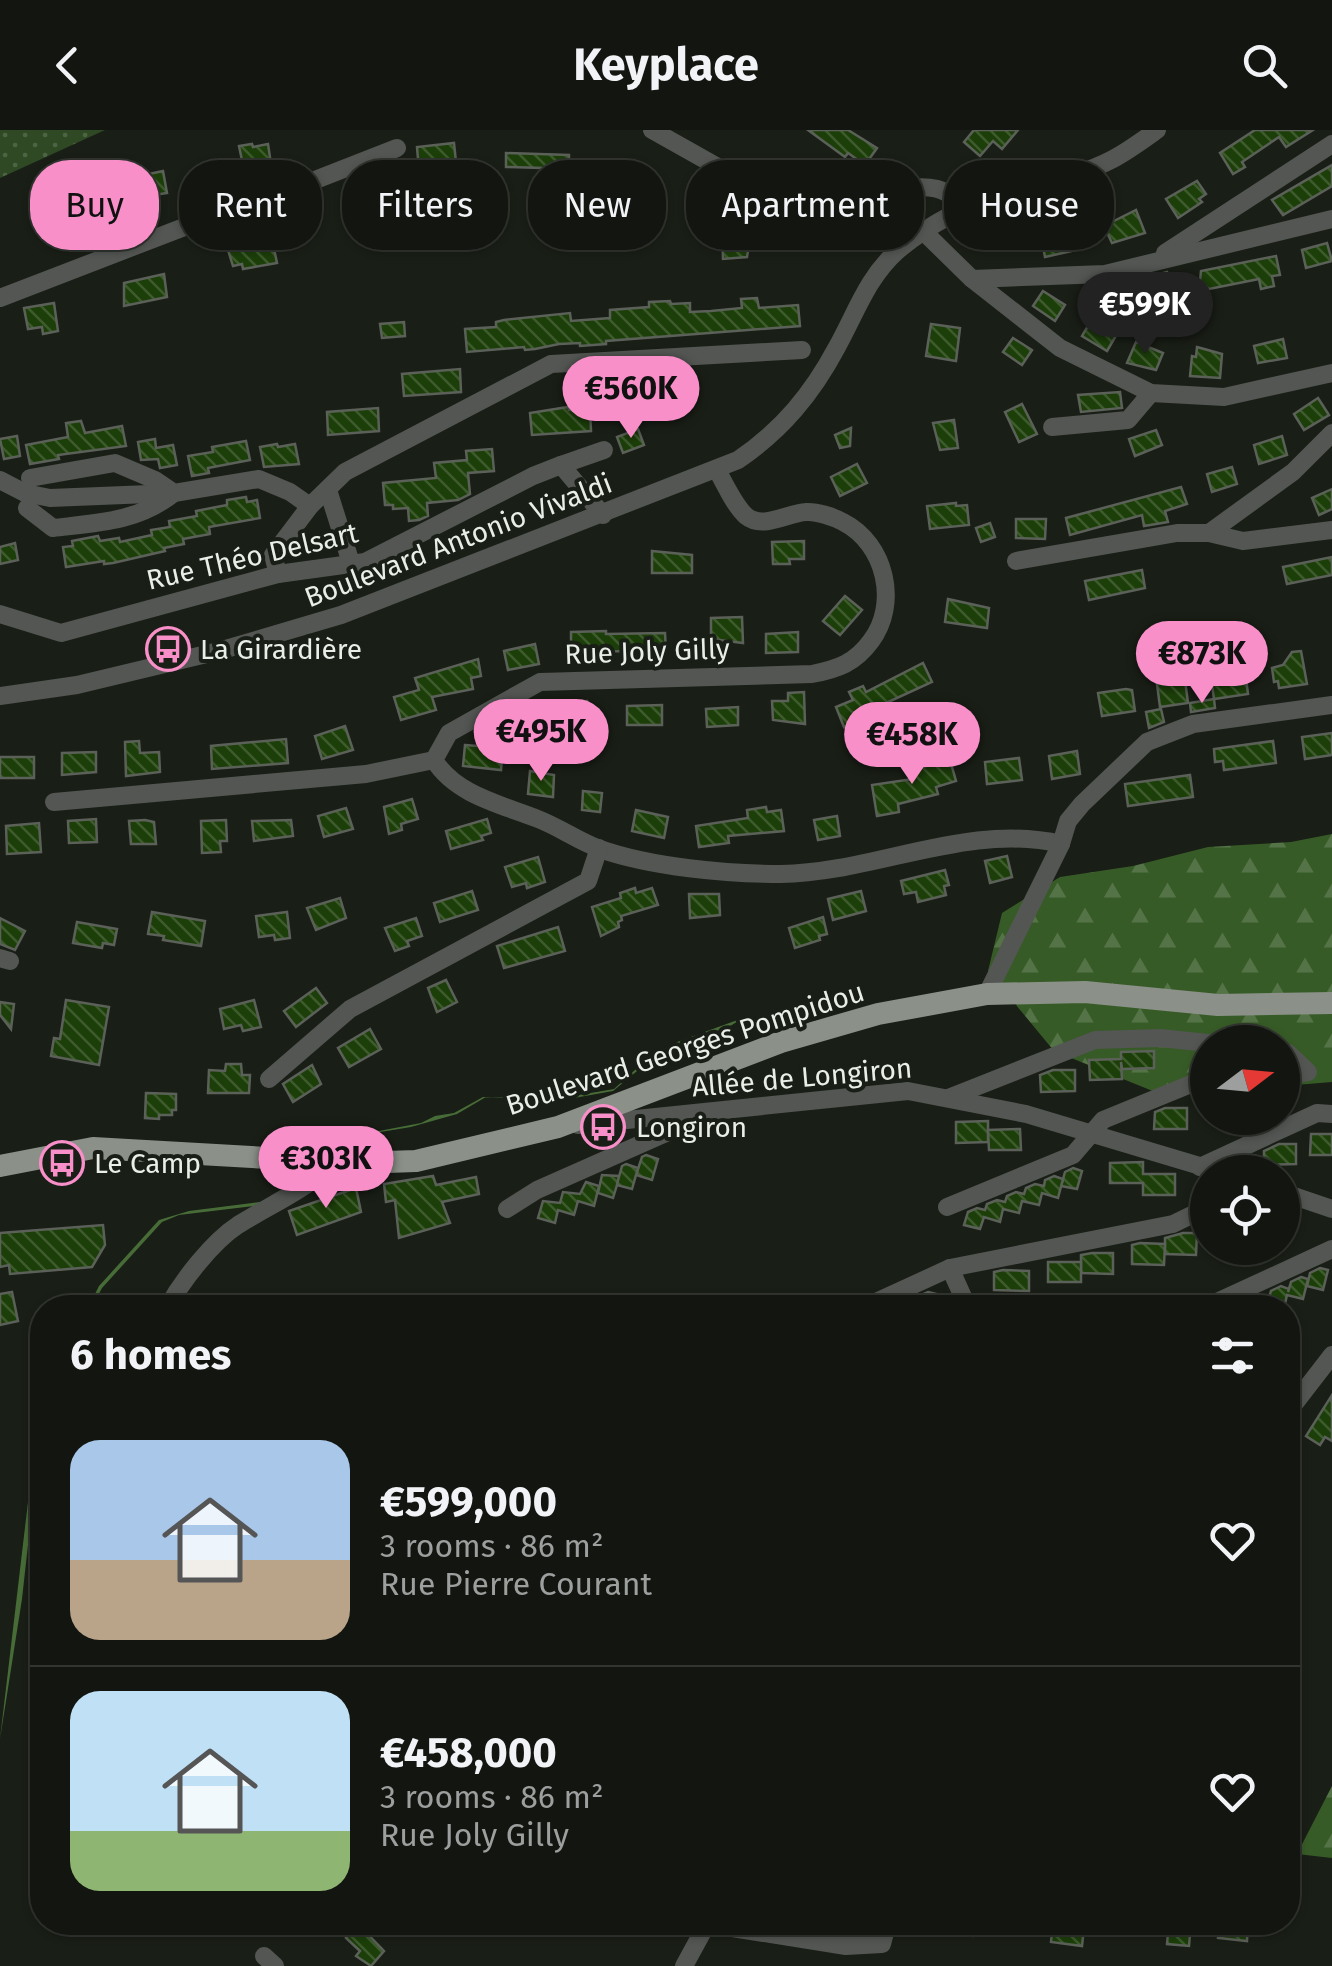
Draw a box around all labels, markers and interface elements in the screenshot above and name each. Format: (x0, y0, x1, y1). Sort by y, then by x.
icon: back (40, 38, 95, 93)
text: Keyplace (573, 38, 759, 92)
icon: search (1237, 38, 1292, 93)
chip: Buy (30, 160, 159, 250)
chip: Rent (179, 160, 322, 250)
chip: Filters (342, 160, 508, 250)
chip: New (528, 160, 666, 250)
chip: Apartment (686, 160, 924, 250)
chip: House (944, 160, 1114, 250)
pin: €599K (1075, 272, 1215, 357)
text: €599K (1099, 285, 1191, 323)
pin: €560K (561, 356, 701, 441)
text: €560K (584, 369, 678, 407)
street label: Boulevard Antonio Vivaldi (300, 467, 617, 614)
street label: Rue Théo Delsart (143, 516, 362, 597)
pin: €873K (1132, 621, 1272, 706)
bus stop icon: La Girardière (145, 626, 191, 672)
street label: Rue Joly Gilly (564, 632, 730, 671)
place label: La Girardière (200, 633, 362, 666)
text: €873K (1158, 634, 1246, 672)
pin: €495K (471, 699, 611, 784)
pin: €458K (842, 702, 982, 787)
text: €495K (496, 712, 586, 750)
text: €458K (866, 715, 958, 753)
street label: Boulevard Georges Pompidou (502, 975, 868, 1122)
north arrow (1190, 1025, 1300, 1135)
map controls (1190, 1025, 1300, 1265)
street label: Allée de Longiron (691, 1051, 913, 1104)
bus stop icon: Longiron (580, 1104, 626, 1150)
place label: Longiron (636, 1111, 747, 1144)
pin: €303K (256, 1126, 396, 1211)
text: €303K (281, 1139, 371, 1177)
bus stop icon: Le Camp (39, 1140, 85, 1186)
place label: Le Camp (94, 1147, 201, 1180)
button: locate (1190, 1155, 1300, 1265)
icon: filters (1205, 1328, 1260, 1383)
text: 6 homes (70, 1330, 231, 1380)
text: €599,000 (380, 1477, 557, 1527)
icon: home (150, 1480, 270, 1600)
icon: heart (1205, 1513, 1260, 1568)
text: 3 rooms · 86 m² (380, 1527, 603, 1565)
text: Rue Pierre Courant (380, 1565, 652, 1603)
text: €458,000 (380, 1728, 557, 1778)
icon: home (150, 1731, 270, 1851)
icon: heart (1205, 1764, 1260, 1819)
text: 3 rooms · 86 m² (380, 1778, 603, 1816)
text: Rue Joly Gilly (380, 1816, 569, 1854)

